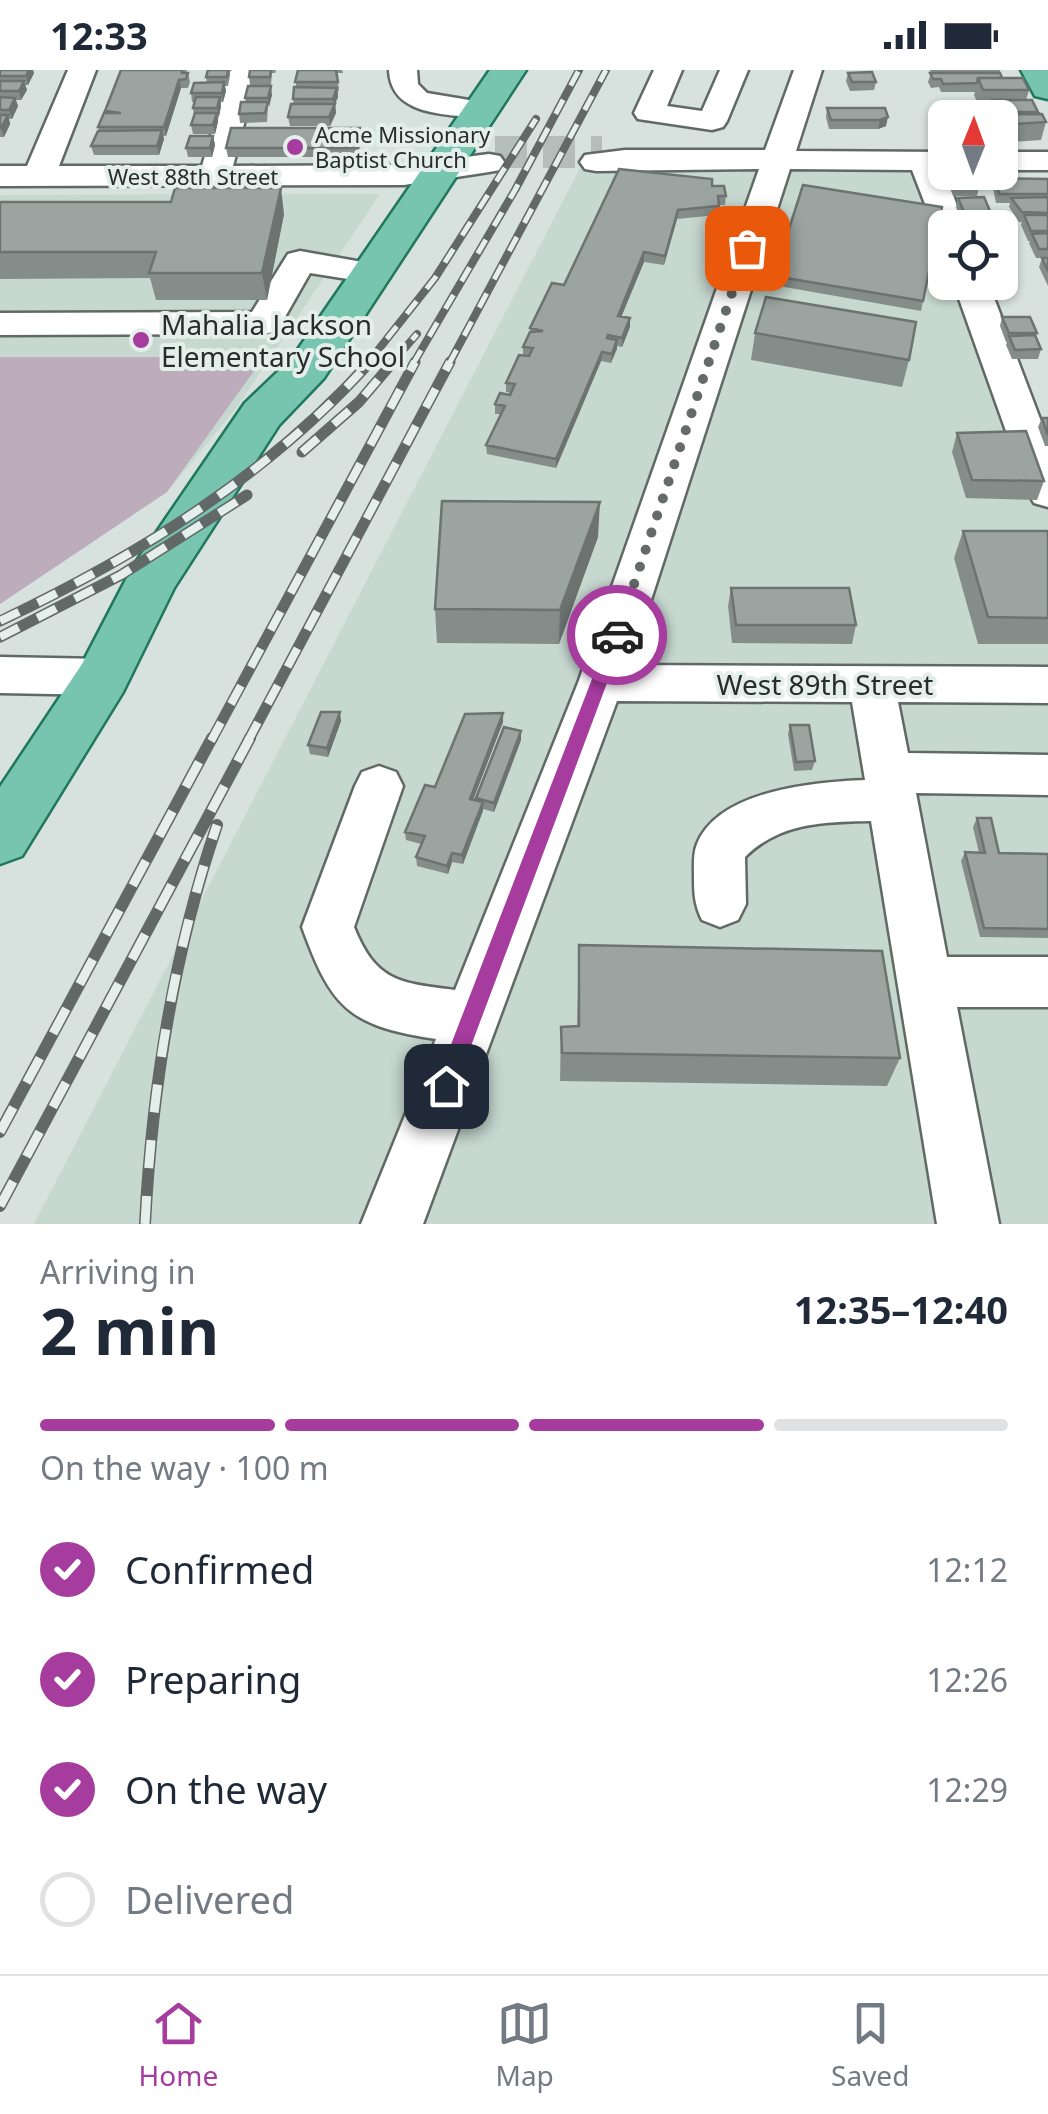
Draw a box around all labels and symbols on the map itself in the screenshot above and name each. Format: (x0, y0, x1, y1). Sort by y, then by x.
north arrow (928, 100, 1018, 190)
place label: Acme Missionary Baptist Church (315, 119, 491, 174)
marker: Acme Missionary Baptist Church (284, 136, 306, 158)
street label: West 88th Street (108, 161, 278, 191)
pin (705, 206, 790, 291)
place label: Mahalia Jackson Elementary School (161, 305, 405, 375)
marker: Mahalia Jackson Elementary School (130, 329, 152, 351)
courier (567, 585, 667, 685)
street label: West 89th Street (717, 665, 933, 703)
pin (404, 1044, 489, 1129)

